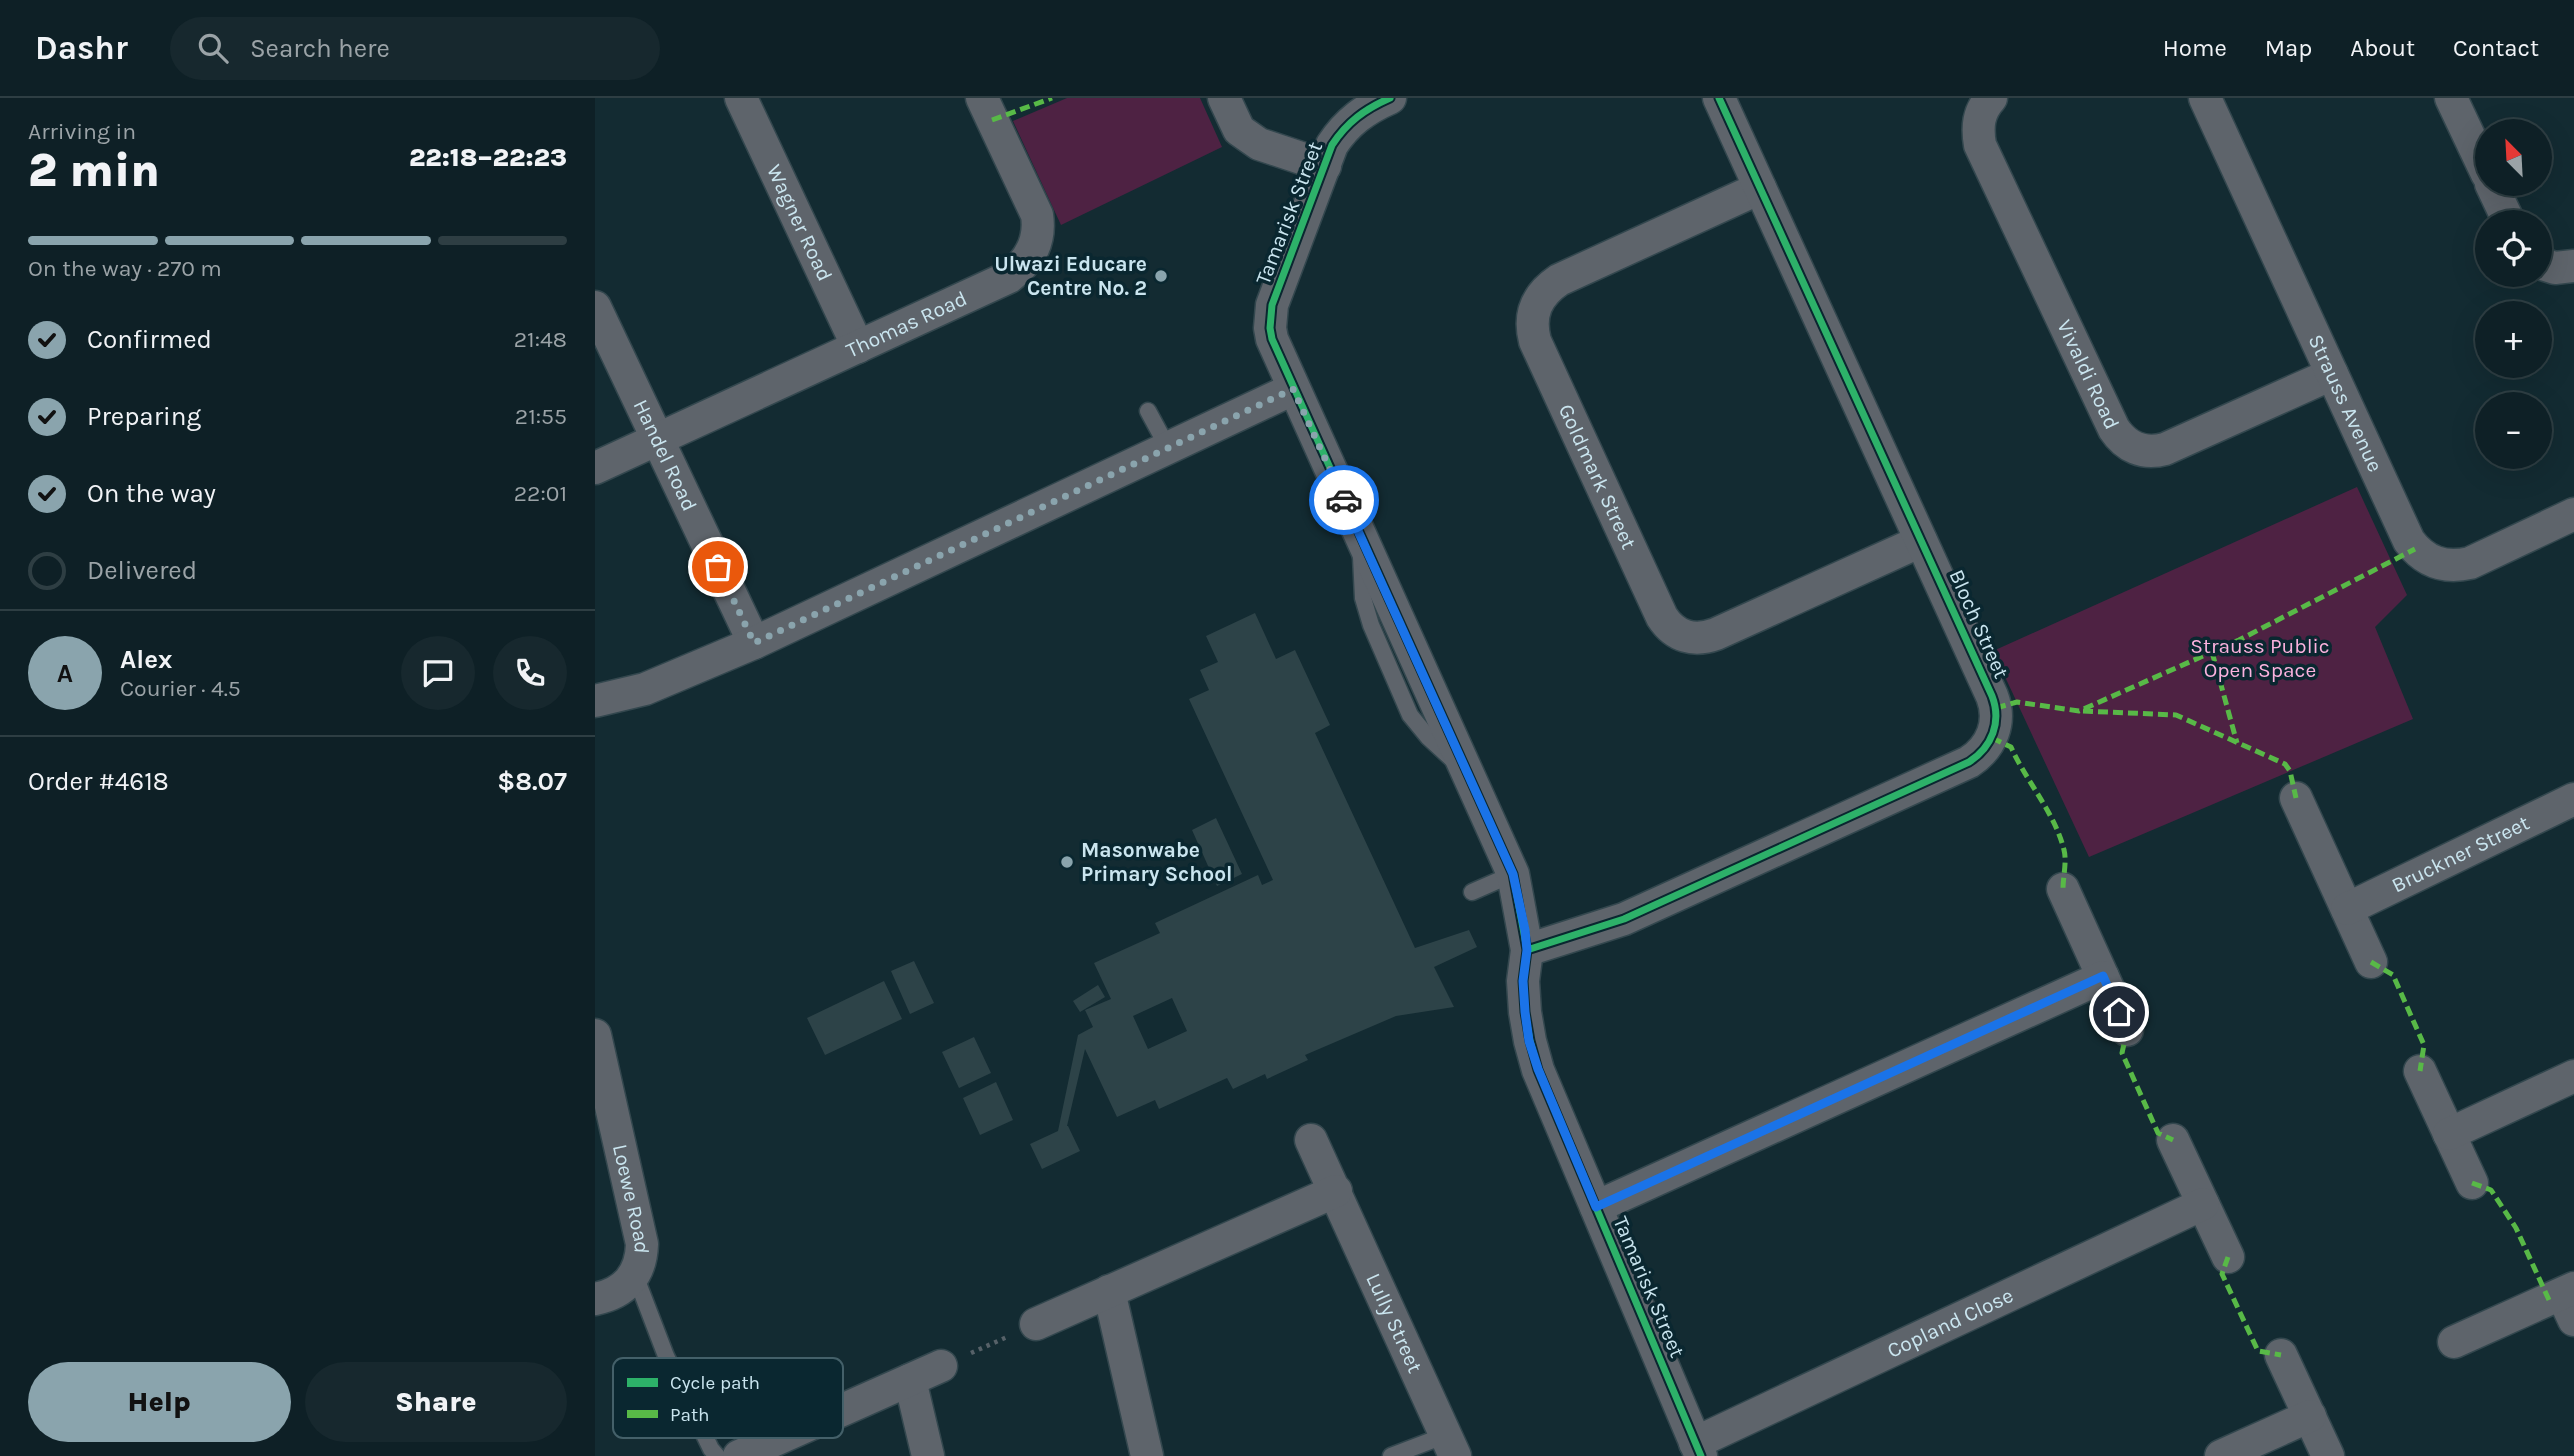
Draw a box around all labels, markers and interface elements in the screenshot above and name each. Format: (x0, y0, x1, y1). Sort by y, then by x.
search box (170, 17, 660, 80)
text: Dashr (35, 29, 128, 67)
icon: search (194, 29, 232, 67)
text: Search here (250, 33, 390, 64)
text: Home (2163, 34, 2227, 62)
text: Map (2265, 34, 2312, 62)
text: About (2350, 34, 2415, 62)
text: Contact (2453, 34, 2539, 62)
text: Arriving in (28, 118, 136, 145)
north arrow (2475, 119, 2551, 196)
map controls (2475, 119, 2552, 469)
street label: Tamarisk Street (1251, 138, 1327, 288)
text: 22:18–22:23 (409, 142, 567, 173)
text: 2 min (28, 144, 160, 198)
street label: Wagner Road (762, 161, 837, 285)
button: locate (2475, 210, 2552, 287)
place label: Ulwazi Educare Centre No. 2 (994, 252, 1147, 300)
text: On the way · 270 m (28, 255, 222, 282)
marker: Ulwazi Educare Centre No. 2 (1153, 268, 1169, 284)
street label: Thomas Road (842, 286, 971, 363)
button: + (2475, 301, 2552, 378)
street label: Vivaldi Road (2052, 316, 2124, 433)
icon: check (28, 321, 66, 359)
text: Confirmed (87, 324, 212, 355)
text: 21:48 (514, 326, 567, 353)
street label: Strauss Avenue (2304, 331, 2388, 476)
button: − (2475, 392, 2552, 469)
street label: Handel Road (628, 396, 702, 515)
icon: check (28, 398, 66, 436)
street label: Goldmark Street (1554, 400, 1641, 553)
text: Preparing (87, 401, 201, 432)
text: 21:55 (515, 403, 567, 430)
courier (1309, 465, 1379, 535)
icon: check (28, 475, 66, 513)
text: On the way (87, 478, 216, 509)
text: 22:01 (514, 480, 567, 507)
icon: car (1325, 481, 1363, 519)
pin (688, 537, 748, 597)
icon: bag (699, 548, 737, 586)
text: Delivered (87, 555, 197, 586)
street label: Bloch Street (1944, 566, 2014, 682)
park label: Strauss Public Open Space (2190, 634, 2330, 682)
button: chat (401, 636, 475, 710)
button: phone (493, 636, 567, 710)
text: Alex (120, 644, 172, 675)
text: A (57, 658, 73, 689)
text: Courier · 4.5 (120, 675, 241, 702)
text: Order #4618 (28, 766, 169, 797)
text: $8.07 (497, 766, 567, 797)
street label: Bruckner Street (2388, 811, 2533, 898)
place label: Masonwabe Primary School (1081, 838, 1232, 886)
marker: Masonwabe Primary School (1059, 854, 1075, 870)
pin (2089, 982, 2149, 1042)
icon: home (2100, 993, 2138, 1031)
street label: Loewe Road (608, 1142, 654, 1254)
street label: Tamarisk Street (1608, 1213, 1690, 1361)
street label: Lully Street (1361, 1269, 1427, 1377)
street label: Copland Close (1883, 1283, 2017, 1363)
legend (613, 1358, 843, 1438)
button: Help (28, 1362, 291, 1442)
button: Share (305, 1362, 567, 1442)
text: Cycle path (670, 1372, 760, 1394)
text: Path (670, 1404, 710, 1426)

